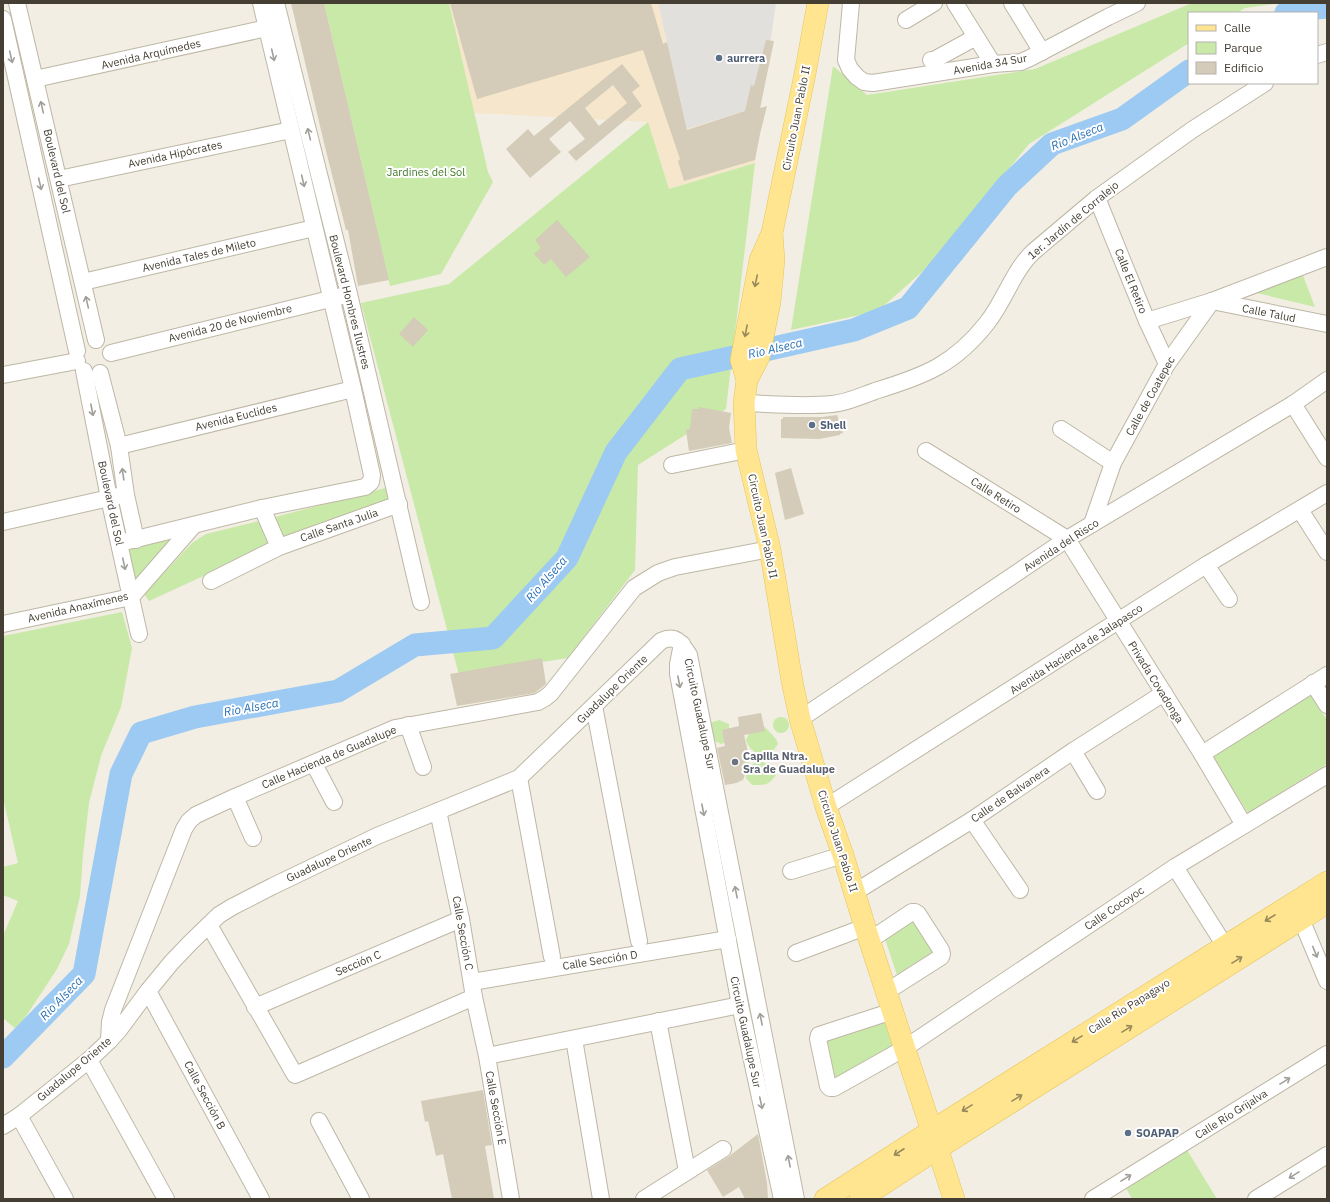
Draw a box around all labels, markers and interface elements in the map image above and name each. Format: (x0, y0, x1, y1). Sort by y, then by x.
legend (1188, 12, 1318, 84)
text: Calle (1224, 20, 1251, 35)
street label: Avenida Arquímedes (100, 36, 202, 72)
text: Parque (1224, 40, 1263, 55)
one-way arrow (270, 48, 277, 61)
one-way arrow (8, 50, 16, 63)
place label: aurrera (727, 51, 765, 65)
street label: Avenida 34 Sur (952, 51, 1028, 77)
marker: aurrera (714, 53, 724, 63)
text: Edificio (1224, 60, 1264, 75)
street label: Circuito Juan Pablo II (779, 64, 813, 172)
one-way arrow (37, 101, 45, 114)
water label: Rio Alseca (1049, 119, 1105, 153)
street label: Boulevard del Sol (40, 127, 74, 215)
one-way arrow (305, 128, 312, 141)
street label: Avenida Hipócrates (127, 137, 223, 171)
park label: Jardines del Sol (387, 165, 465, 179)
one-way arrow (300, 174, 308, 187)
one-way arrow (37, 177, 44, 190)
street label: 1er. Jardín de Corralejo (1025, 178, 1121, 262)
street label: Boulevard Hombres Ilustres (326, 233, 374, 371)
street label: Avenida Tales de Mileto (141, 235, 257, 275)
street label: Calle El Retiro (1112, 246, 1150, 316)
one-way arrow (752, 274, 760, 287)
one-way arrow (83, 296, 91, 309)
street label: Avenida 20 de Noviembre (167, 301, 293, 345)
street label: Calle Talud (1241, 301, 1297, 325)
one-way arrow (742, 325, 750, 338)
water label: Rio Alseca (746, 334, 804, 362)
street label: Calle de Coatepec (1122, 353, 1178, 438)
street label: Avenida Euclides (194, 400, 278, 434)
one-way arrow (88, 403, 96, 416)
place label: Shell (820, 418, 847, 432)
marker: Shell (807, 420, 817, 430)
street label: Boulevard del Sol (95, 459, 127, 547)
one-way arrow (119, 468, 127, 481)
street label: Circuito Juan Pablo II (745, 472, 781, 580)
street label: Calle Retiro (968, 474, 1024, 516)
street label: Calle Santa Julia (298, 505, 380, 545)
street label: Avenida del Risco (1021, 515, 1101, 575)
water label: Rio Alseca (522, 553, 570, 605)
one-way arrow (121, 558, 129, 571)
street label: Avenida Anaxímenes (26, 589, 130, 625)
street label: Avenida Hacienda de Jalapasco (1007, 601, 1145, 697)
street label: Privada Covadonga (1125, 638, 1187, 726)
street label: Guadalupe Oriente (574, 652, 650, 726)
street label: Circuito Guadalupe Sur (681, 657, 719, 771)
one-way arrow (676, 676, 684, 689)
water label: Rio Alseca (222, 695, 280, 719)
street label: Calle Hacienda de Guadalupe (260, 722, 398, 792)
place label: Capilla Ntra. Sra de Guadalupe (743, 749, 835, 776)
marker: Capilla Ntra. Sra de Guadalupe (730, 757, 740, 767)
street label: Calle de Balvanera (968, 763, 1052, 825)
street label: Circuito Juan Pablo II (815, 788, 861, 894)
one-way arrow (700, 803, 708, 816)
street label: Guadalupe Oriente (284, 833, 374, 885)
street label: Calle Cocoyoc (1081, 883, 1147, 933)
one-way arrow (731, 886, 739, 899)
street label: Calle Sección C (450, 895, 476, 971)
one-way arrow (1265, 914, 1276, 922)
one-way arrow (1312, 945, 1319, 957)
street label: Sección C (333, 947, 383, 979)
street label: Calle Sección D (561, 947, 639, 973)
one-way arrow (1232, 955, 1243, 964)
water label: Rio Alseca (36, 973, 86, 1023)
street label: Circuito Guadalupe Sur (727, 975, 765, 1089)
street label: Calle Río Papagayo (1086, 975, 1172, 1037)
one-way arrow (756, 1013, 764, 1026)
one-way arrow (1122, 1025, 1133, 1033)
street label: Guadalupe Oriente (34, 1034, 114, 1104)
one-way arrow (1072, 1035, 1083, 1043)
street label: Calle Sección B (181, 1058, 229, 1132)
street label: Calle Sección E (483, 1070, 509, 1146)
one-way arrow (1279, 1076, 1291, 1084)
street label: Calle Río Grijalva (1192, 1086, 1270, 1142)
one-way arrow (1012, 1094, 1023, 1103)
one-way arrow (757, 1096, 765, 1109)
one-way arrow (961, 1105, 973, 1113)
place label: SOAPAP (1136, 1126, 1179, 1140)
marker: SOAPAP (1123, 1128, 1133, 1138)
one-way arrow (893, 1148, 904, 1156)
one-way arrow (784, 1155, 792, 1168)
one-way arrow (1288, 1172, 1300, 1180)
one-way arrow (1120, 1174, 1132, 1182)

